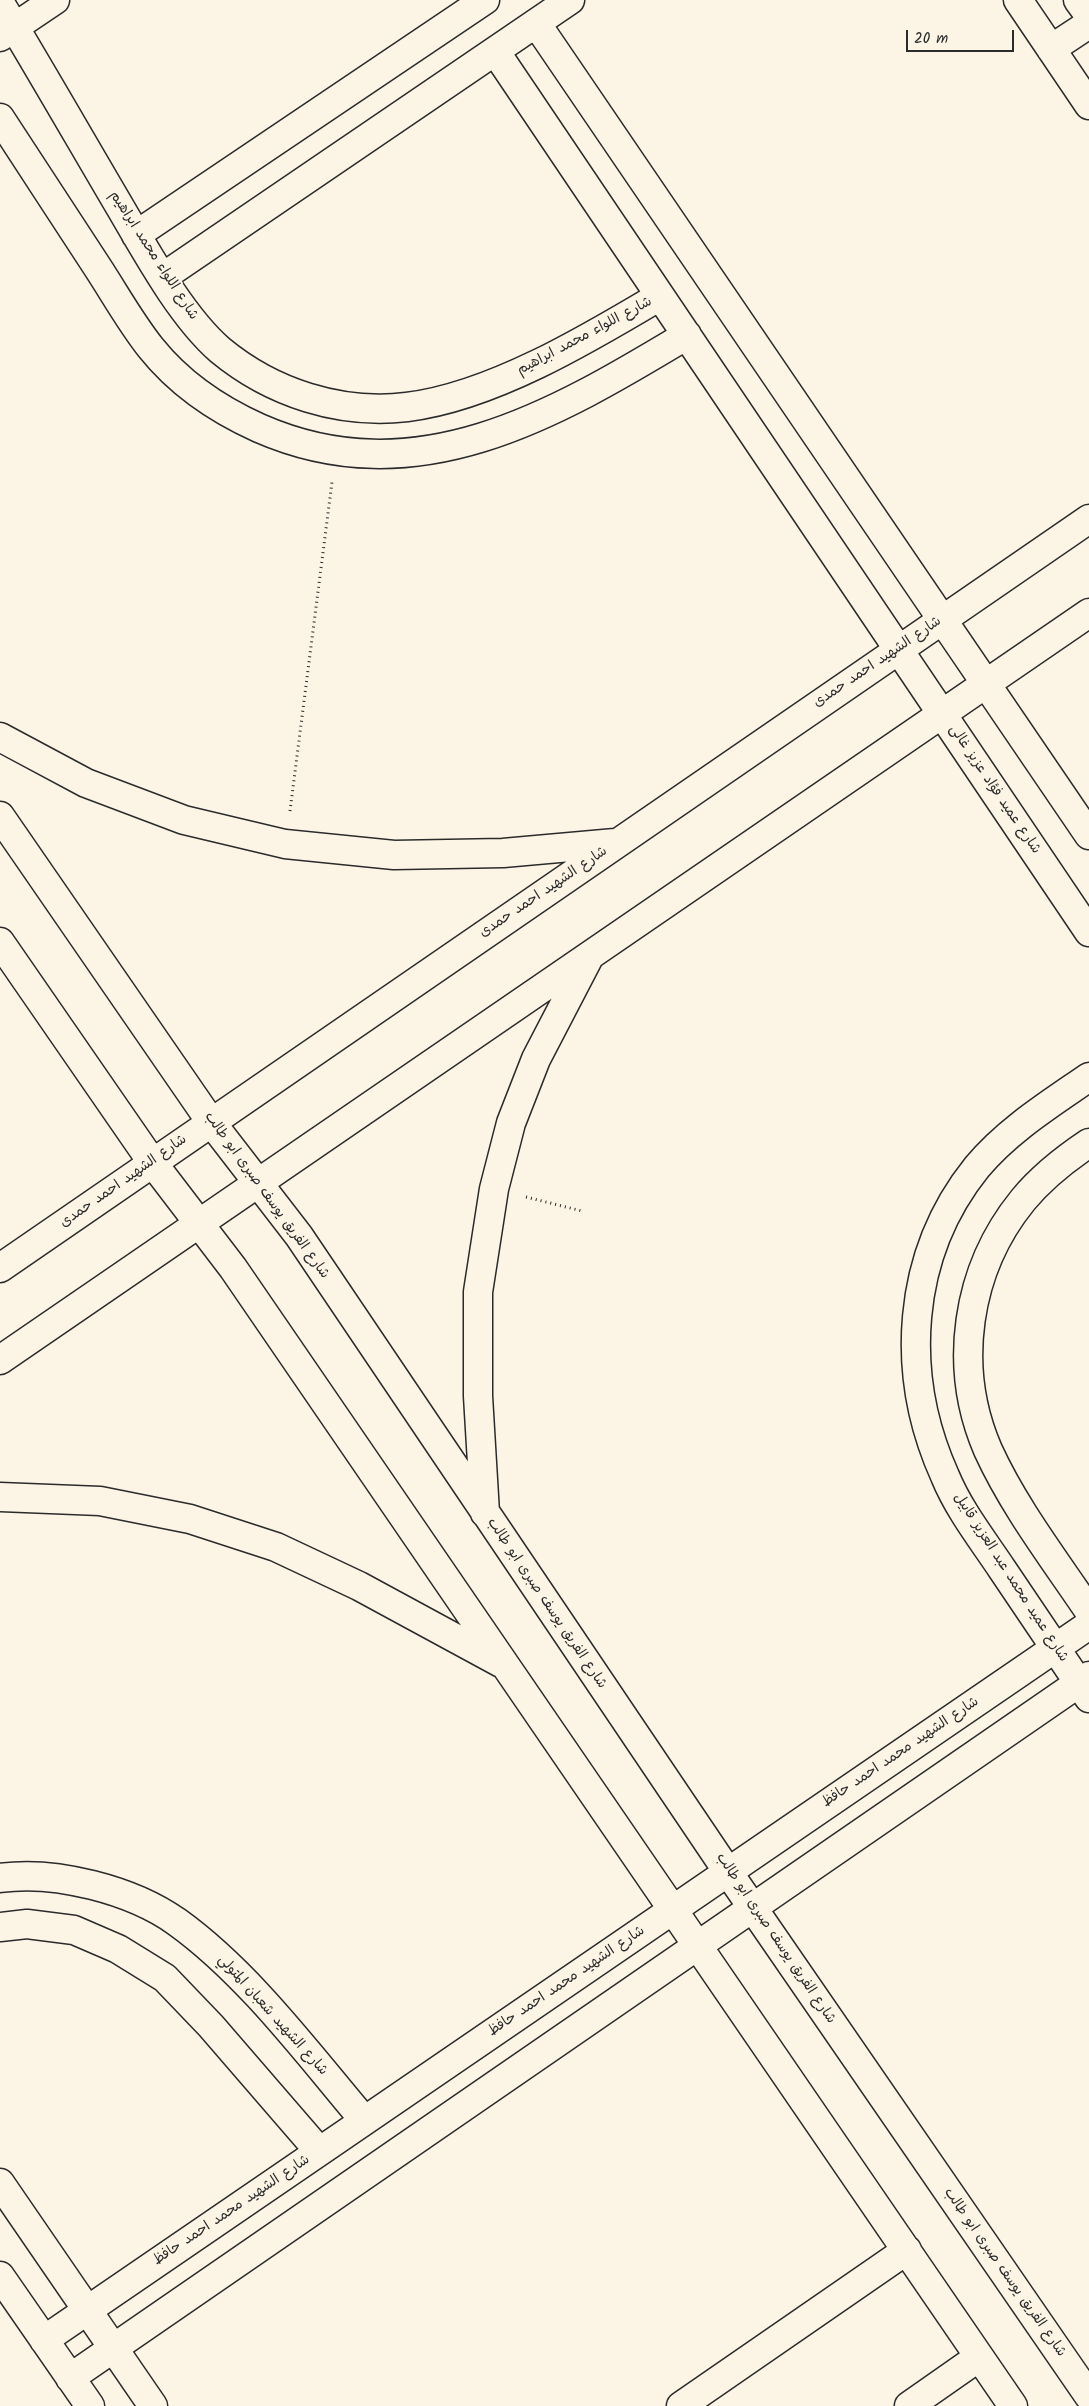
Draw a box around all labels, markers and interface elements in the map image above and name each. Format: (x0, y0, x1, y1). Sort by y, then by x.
scale bar (909, 20, 1016, 52)
text: 20 m (914, 27, 948, 51)
street label: شارع اللواء محمد ابراهيم (105, 188, 201, 324)
street label: شارع اللواء محمد ابراهيم (515, 294, 655, 380)
street label: شارع الشهيد احمد حمدى (811, 614, 945, 712)
street label: شارع عميد فؤاد عزيز غالى (945, 722, 1043, 858)
street label: شارع الشهيد احمد حمدى (477, 844, 611, 942)
street label: شارع الفريق يوسف صبرى ابو طالب (200, 1109, 332, 1283)
street label: شارع الشهيد احمد حمدى (57, 1132, 191, 1232)
street label: شارع عميد محمد عبد العزيز قابيل (949, 1490, 1071, 1666)
street label: شارع الفريق يوسف صبرى ابو طالب (483, 1516, 609, 1692)
street label: شارع الشهيد محمد احمد حافظ (819, 1694, 983, 1812)
street label: شارع الفريق يوسف صبرى ابو طالب (712, 1851, 838, 2027)
street label: شارع الشهيد محمد احمد حافظ (485, 1923, 649, 2041)
street label: شارع الشهيد شعبان المتولي (213, 1952, 331, 2080)
street label: شارع الشهيد محمد احمد حافظ (150, 2152, 314, 2270)
street label: شارع الفريق يوسف صبرى ابو طالب (939, 2185, 1069, 2361)

